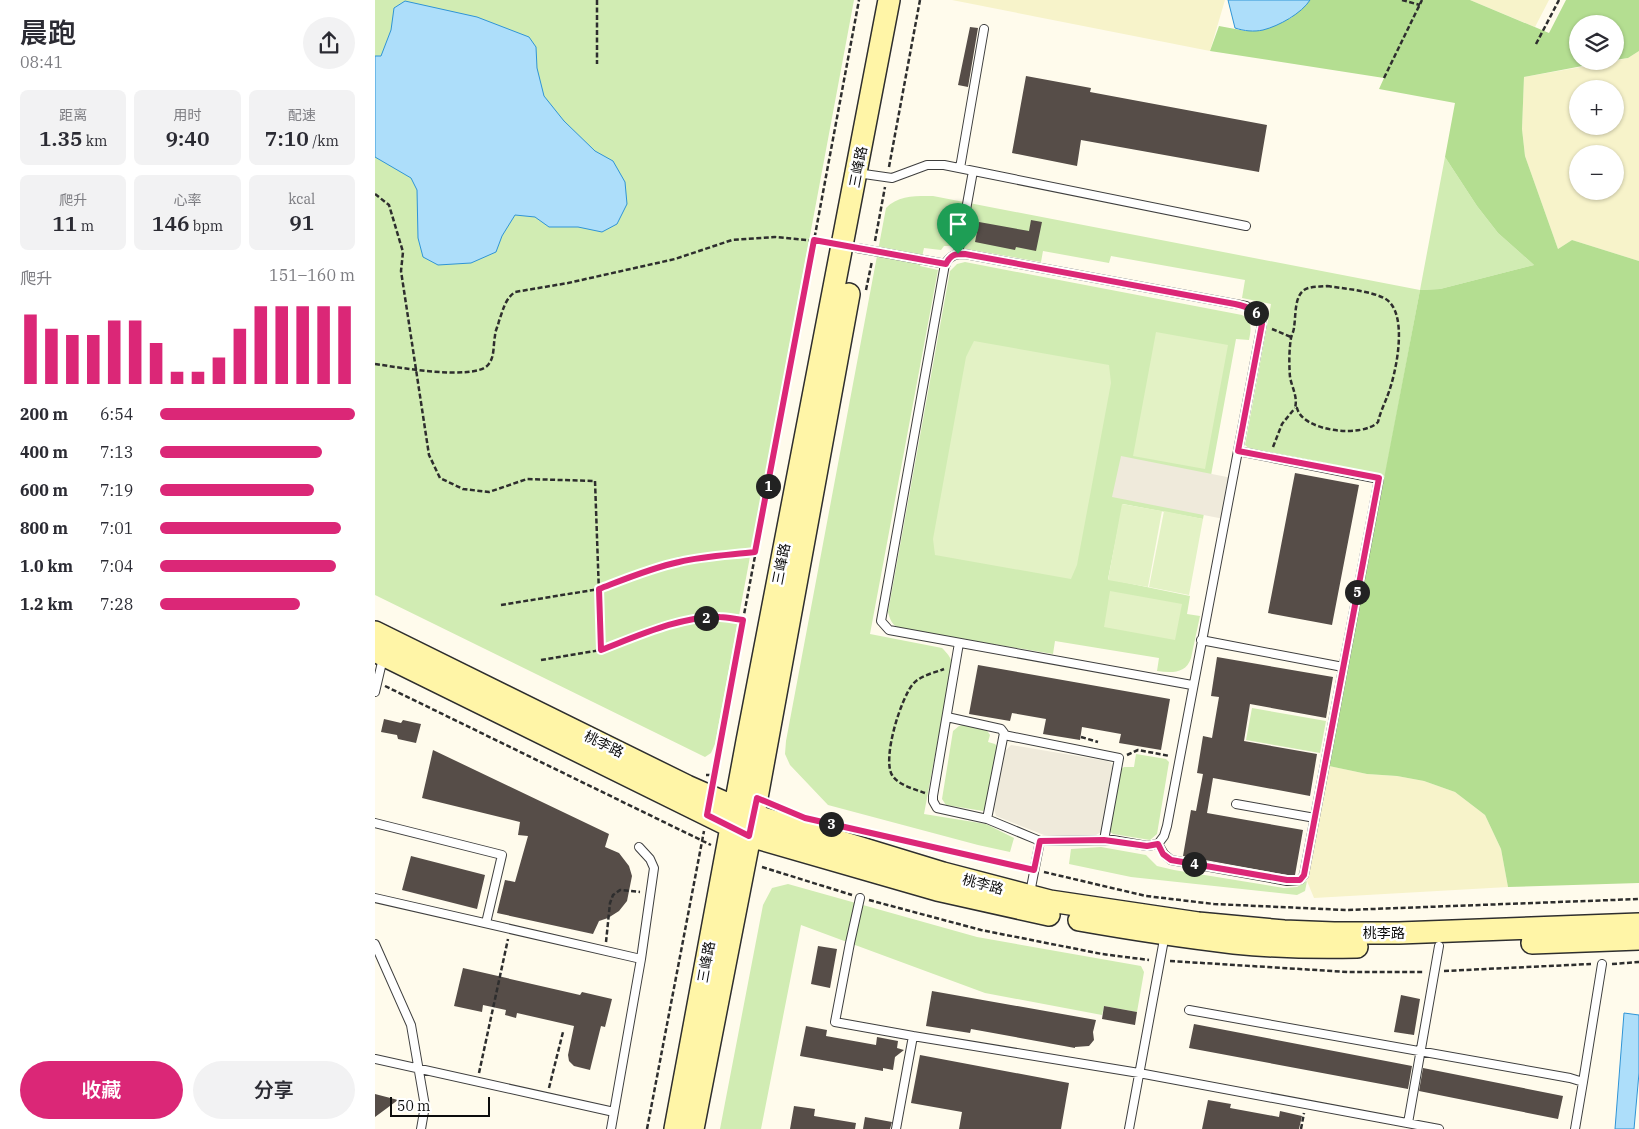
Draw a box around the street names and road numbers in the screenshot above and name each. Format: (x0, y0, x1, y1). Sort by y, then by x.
street label: 三峰路 (845, 145, 871, 189)
street label: 三峰路 (768, 542, 794, 586)
street label: 桃李路 (581, 727, 627, 761)
street label: 桃李路 (960, 870, 1006, 898)
street label: 桃李路 (1363, 924, 1405, 942)
street label: 三峰路 (693, 940, 719, 984)

